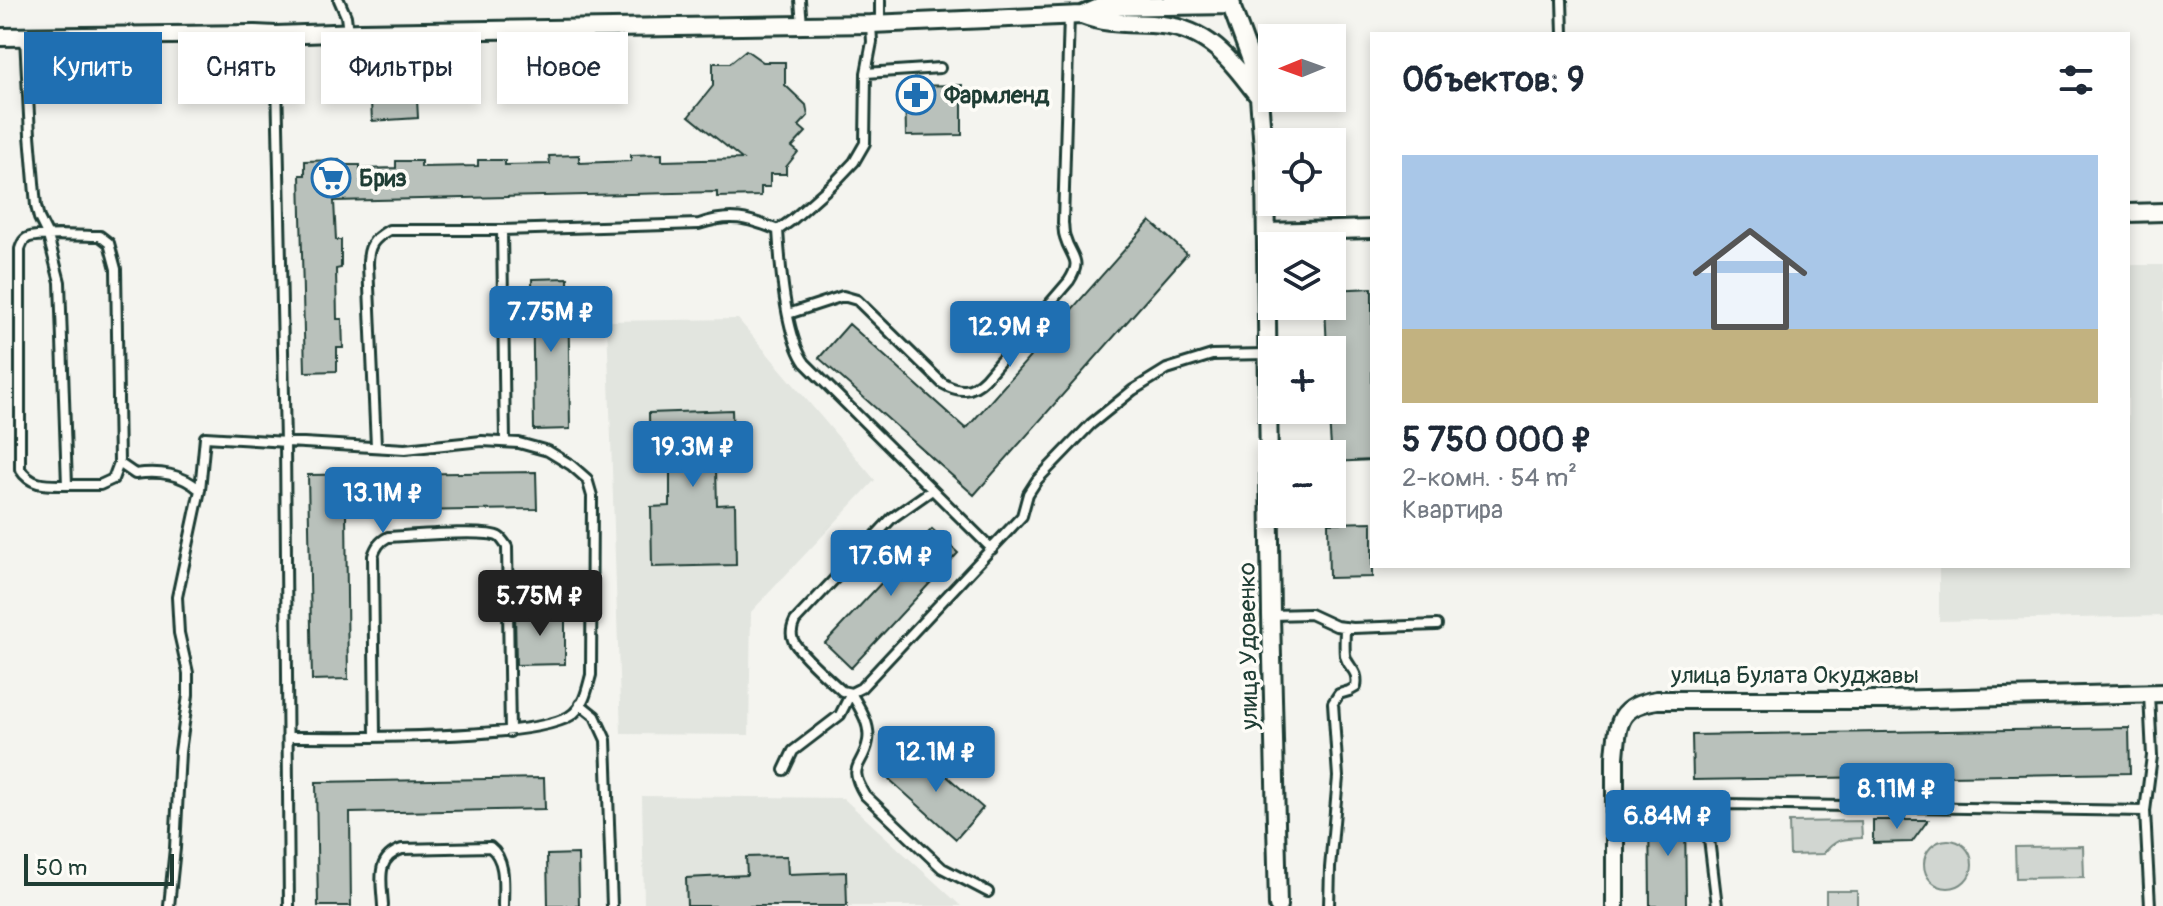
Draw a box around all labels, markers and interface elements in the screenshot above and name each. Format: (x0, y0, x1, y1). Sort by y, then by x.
north arrow (1258, 24, 1346, 112)
map controls (1258, 24, 1346, 528)
chip: Купить (24, 32, 162, 104)
chip: Снять (178, 32, 305, 104)
chip: Фильтры (321, 32, 481, 104)
chip: Новое (497, 32, 628, 104)
icon: filters (2054, 58, 2098, 102)
text: Объектов: 9 (1402, 59, 1584, 102)
pharmacy icon: Фармленд (895, 74, 937, 116)
place label: Фармленд (943, 81, 1050, 110)
button: locate (1258, 128, 1346, 216)
supermarket icon: Бриз (310, 157, 352, 199)
place label: Бриз (359, 164, 407, 193)
icon: home (1678, 207, 1822, 351)
button: layers (1258, 232, 1346, 320)
pin: 7.75M ₽ (477, 286, 625, 354)
text: 7.75M ₽ (507, 296, 595, 328)
pin: 12.9M ₽ (936, 301, 1084, 369)
text: 12.9M ₽ (968, 311, 1052, 343)
button: + (1258, 336, 1346, 424)
text: 5 750 000 ₽ (1402, 419, 1592, 462)
pin: 19.3M ₽ (619, 421, 767, 489)
text: 19.3M ₽ (651, 431, 735, 463)
button: − (1258, 440, 1346, 528)
text: 2-комн. · 54 m² (1402, 462, 1577, 494)
pin: 13.1M ₽ (309, 467, 457, 535)
text: 13.1M ₽ (343, 477, 423, 509)
text: Квартира (1402, 494, 1503, 526)
pin: 17.6M ₽ (817, 530, 965, 598)
text: 17.6M ₽ (849, 540, 933, 572)
street label: улица Удовенко (1233, 562, 1264, 731)
pin: 5.75M ₽ (466, 570, 614, 638)
text: 5.75M ₽ (496, 580, 584, 612)
street label: улица Булата Окуджавы (1670, 661, 1919, 690)
pin: 12.1M ₽ (862, 726, 1010, 794)
text: 12.1M ₽ (896, 736, 976, 768)
pin: 8.11M ₽ (1823, 763, 1971, 831)
text: 8.11M ₽ (1857, 773, 1937, 805)
pin: 6.84M ₽ (1594, 790, 1742, 858)
text: 6.84M ₽ (1624, 800, 1712, 832)
scale bar (24, 850, 174, 886)
text: 50 m (36, 854, 87, 882)

